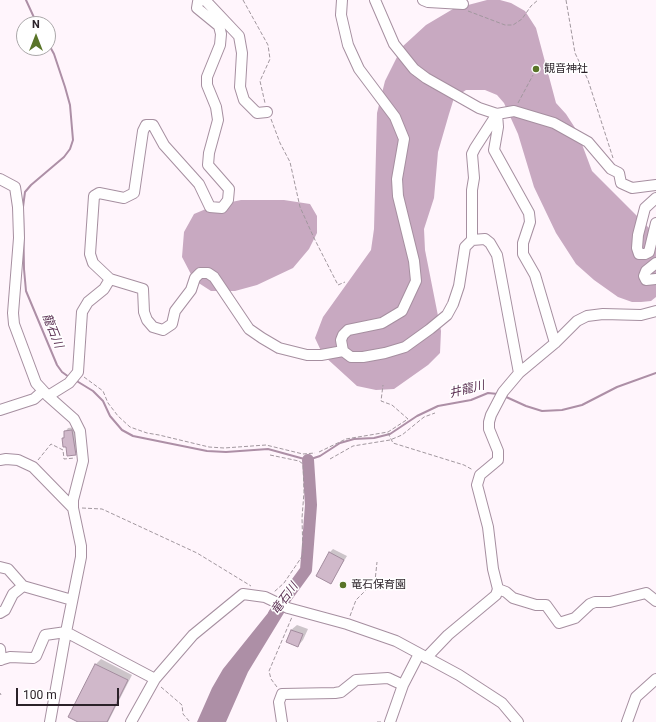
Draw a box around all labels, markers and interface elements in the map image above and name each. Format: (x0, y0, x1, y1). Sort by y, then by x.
north arrow (16, 16, 56, 56)
text: N (32, 18, 40, 31)
place label: 観音神社 (544, 62, 588, 76)
marker: 観音神社 (531, 64, 541, 74)
water label: 龍石川 (39, 312, 65, 350)
water label: 井龍川 (448, 379, 486, 401)
place label: 竜石保育園 (351, 578, 406, 592)
water label: 竜石川 (269, 580, 301, 618)
marker: 竜石保育園 (338, 580, 348, 590)
scale bar (18, 680, 121, 706)
text: 100 m (23, 688, 57, 702)

